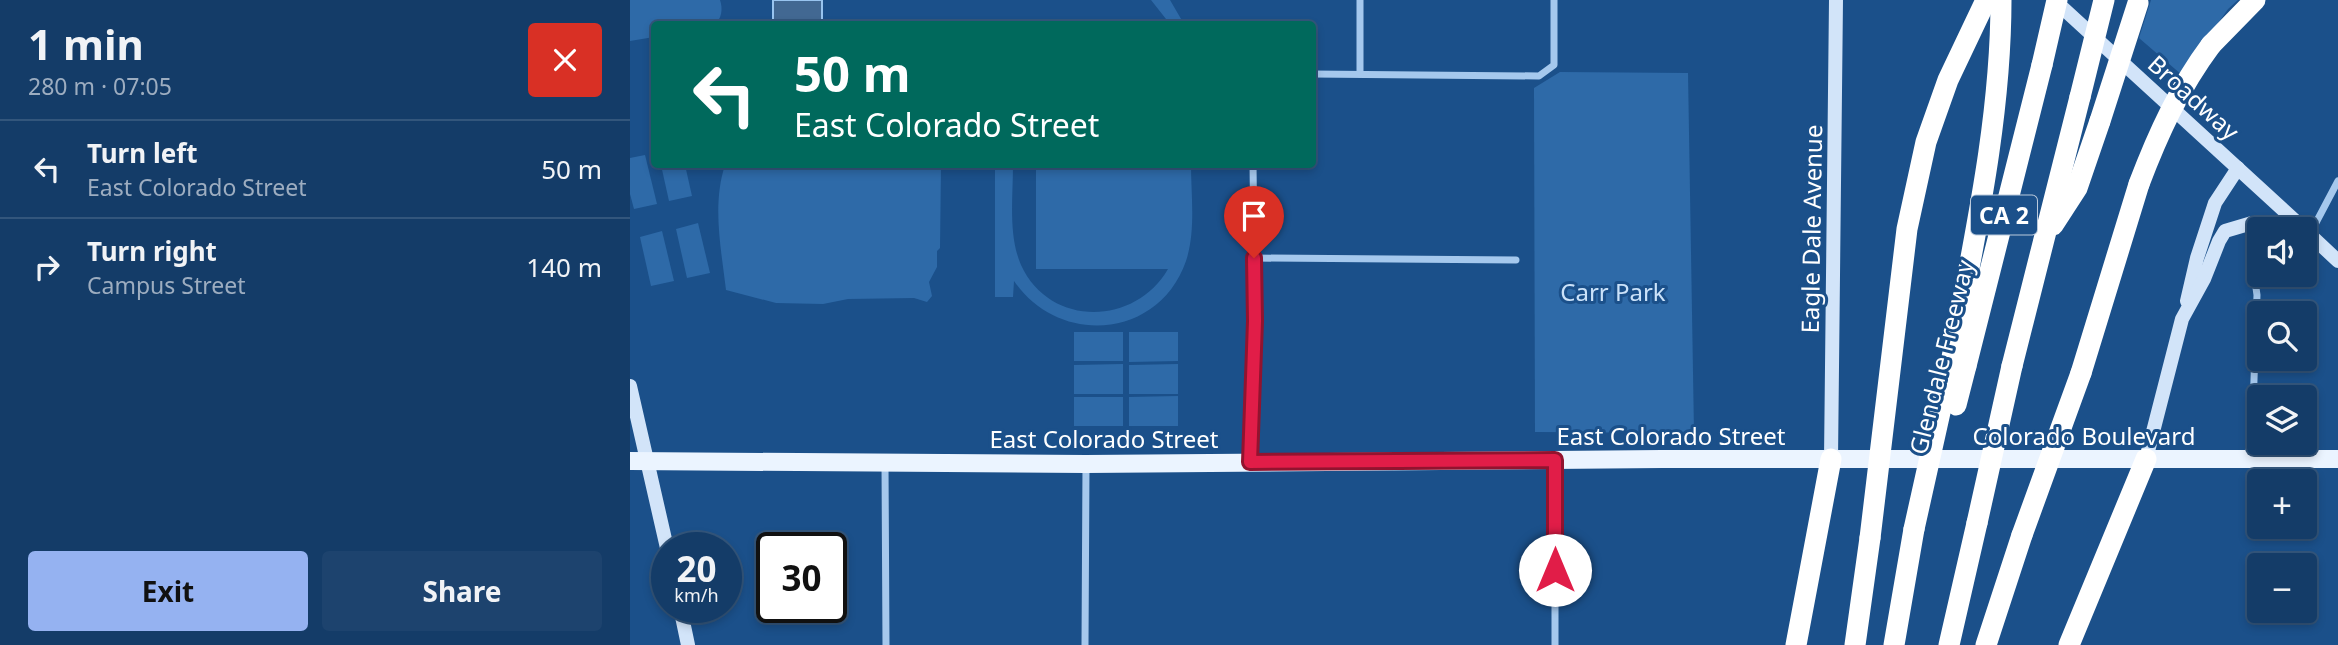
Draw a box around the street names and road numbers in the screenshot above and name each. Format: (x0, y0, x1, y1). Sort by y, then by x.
street label: Broadway (2141, 47, 2247, 147)
street label: Eagle Dale Avenue (1793, 124, 1829, 334)
road number: CA 2 (1971, 196, 2037, 234)
street label: Glendale Freeway (1901, 256, 1981, 458)
street label: East Colorado Street (1556, 419, 1786, 452)
street label: Colorado Boulevard (1973, 419, 2195, 452)
street label: East Colorado Street (989, 422, 1219, 455)

